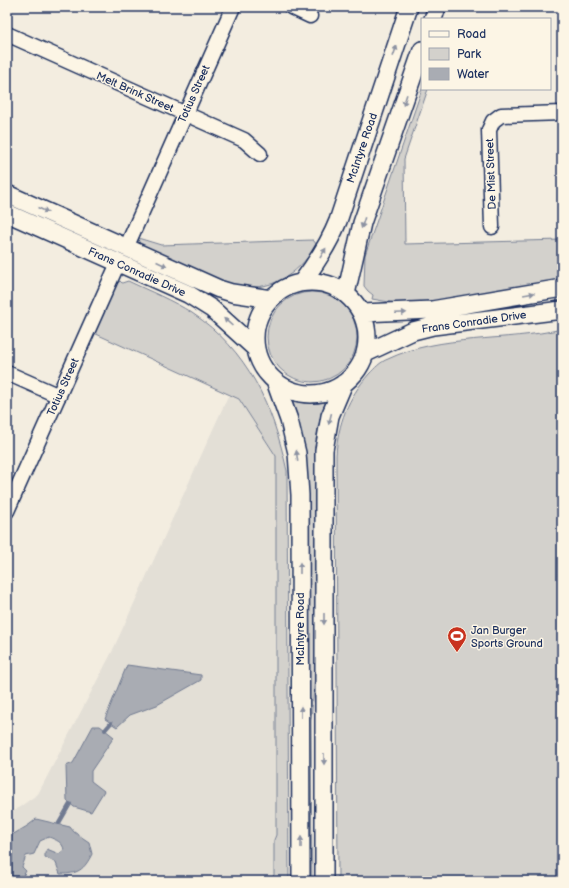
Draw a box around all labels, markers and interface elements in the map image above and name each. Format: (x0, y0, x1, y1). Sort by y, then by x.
legend (421, 18, 551, 90)
text: Road (457, 27, 486, 42)
one-way arrow (392, 44, 398, 56)
text: Park (457, 47, 481, 62)
street label: Totius Street (175, 62, 213, 125)
text: Water (457, 67, 489, 82)
street label: Melt Brink Street (94, 69, 176, 115)
one-way arrow (402, 94, 408, 106)
street label: McIntyre Road (344, 111, 380, 185)
street label: De Mist Street (483, 138, 499, 210)
one-way arrow (37, 208, 49, 214)
one-way arrow (360, 217, 366, 229)
street label: Frans Conradie Drive (86, 245, 188, 300)
one-way arrow (319, 247, 326, 259)
one-way arrow (156, 261, 167, 267)
one-way arrow (523, 291, 535, 297)
street label: Frans Conradie Drive (421, 308, 528, 336)
one-way arrow (395, 309, 407, 316)
one-way arrow (222, 318, 233, 327)
street label: Totius Street (44, 355, 82, 418)
one-way arrow (327, 414, 333, 426)
one-way arrow (293, 450, 300, 462)
one-way arrow (297, 561, 303, 574)
street label: McIntyre Road (294, 592, 307, 666)
one-way arrow (320, 613, 327, 625)
place label: Jan Burger Sports Ground (471, 624, 543, 650)
sports icon: Jan Burger Sports Ground (446, 625, 468, 653)
one-way arrow (298, 705, 304, 718)
one-way arrow (321, 753, 327, 766)
one-way arrow (298, 835, 304, 848)

